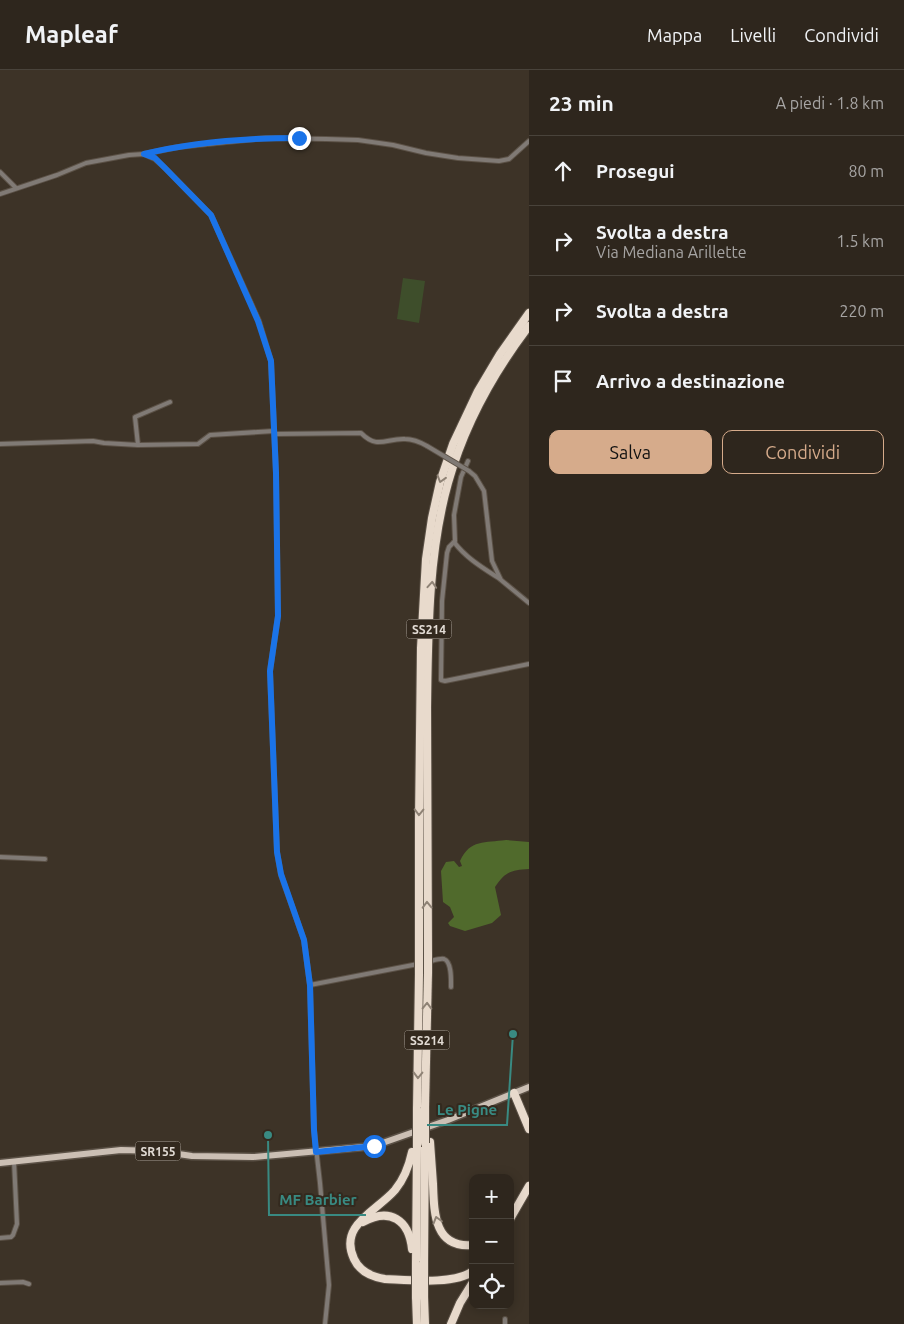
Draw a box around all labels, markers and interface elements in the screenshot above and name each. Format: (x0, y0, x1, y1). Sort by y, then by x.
text: Mapleaf (25, 21, 118, 48)
text: Mappa (647, 25, 702, 45)
text: Livelli (730, 25, 776, 45)
text: Condividi (804, 25, 879, 45)
text: 23 min (549, 91, 614, 115)
text: A piedi · 1.8 km (776, 94, 884, 112)
route end (288, 127, 311, 150)
icon: ahead (549, 157, 577, 185)
text: Prosegui (596, 160, 675, 182)
text: 80 m (848, 162, 884, 180)
text: Svolta a destra (596, 221, 729, 243)
icon: right (549, 227, 577, 255)
text: 1.5 km (836, 232, 884, 250)
text: Via Mediana Arillette (596, 243, 747, 261)
icon: right (549, 297, 577, 325)
text: Svolta a destra (596, 300, 729, 322)
text: 220 m (839, 302, 884, 320)
icon: arrive (549, 367, 577, 395)
text: Arrivo a destinazione (596, 370, 785, 392)
button: Salva (549, 430, 712, 474)
button: Condividi (722, 430, 884, 474)
one-way arrow (437, 474, 447, 483)
one-way arrow (427, 581, 438, 589)
road number: SS214 (406, 620, 452, 638)
one-way arrow (414, 808, 424, 816)
one-way arrow (422, 901, 432, 908)
one-way arrow (422, 1002, 432, 1010)
road number: SS214 (404, 1030, 450, 1050)
one-way arrow (413, 1072, 423, 1080)
callout: Le Pigne (427, 1095, 507, 1125)
text: Le Pigne (437, 1101, 497, 1118)
route start (363, 1135, 386, 1158)
road number: SR155 (136, 1142, 180, 1160)
map controls (469, 1174, 514, 1309)
button: + (469, 1174, 514, 1219)
callout: MF Barbier (269, 1185, 366, 1215)
text: MF Barbier (279, 1191, 358, 1208)
one-way arrow (432, 1217, 442, 1225)
button: − (469, 1219, 514, 1264)
button: locate (469, 1264, 514, 1309)

